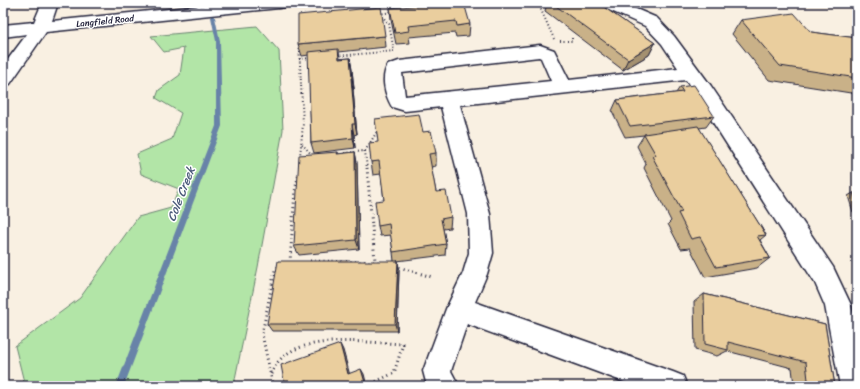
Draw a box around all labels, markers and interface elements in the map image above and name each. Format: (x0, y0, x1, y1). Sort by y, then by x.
street label: Langfield Road (75, 10, 136, 32)
water label: Cole Creek (161, 163, 202, 225)

